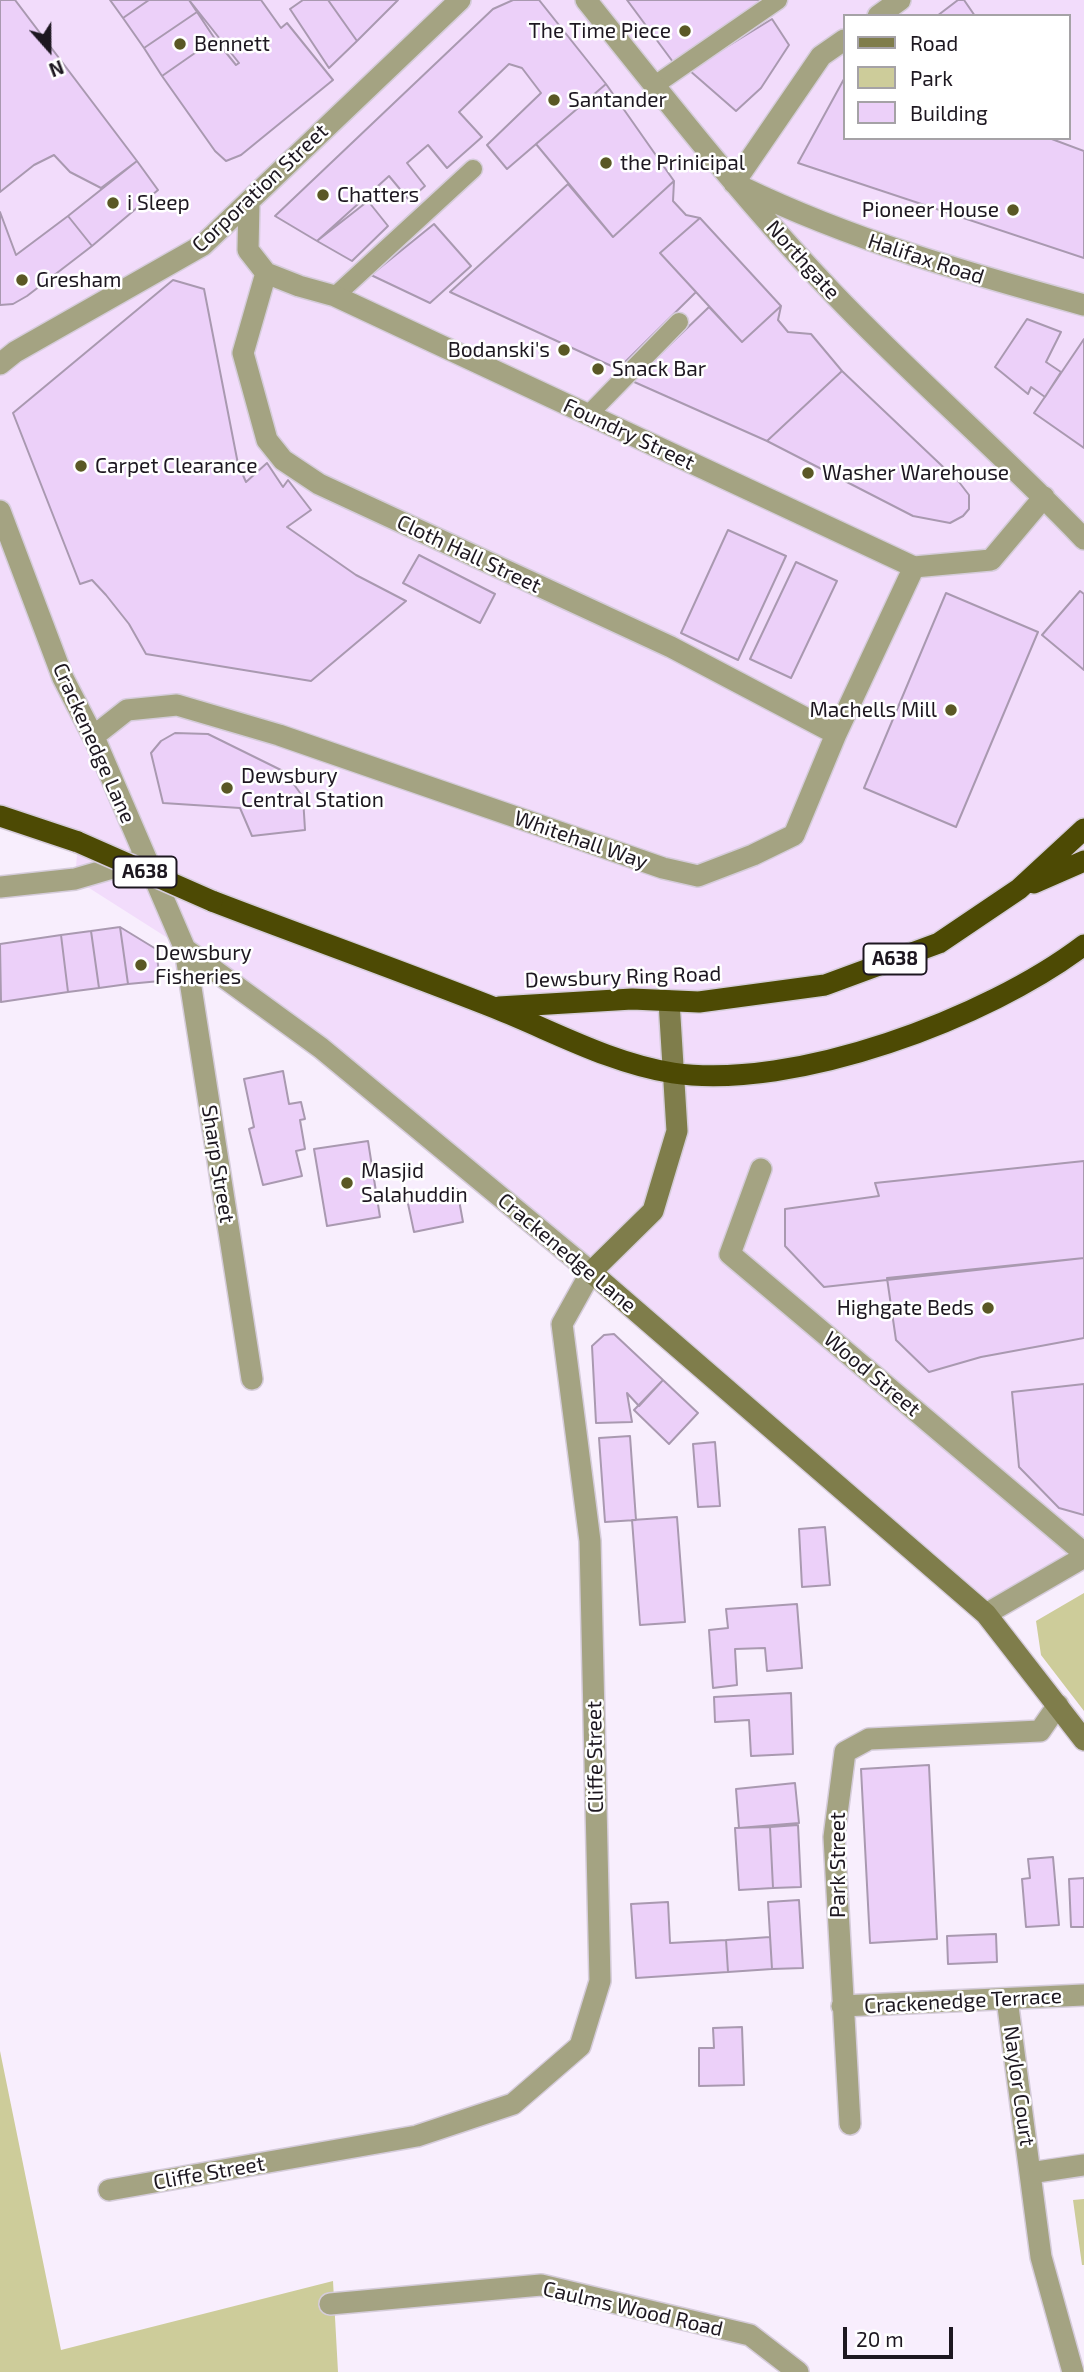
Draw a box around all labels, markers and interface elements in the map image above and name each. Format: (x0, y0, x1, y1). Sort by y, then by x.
north arrow (14, 14, 84, 84)
legend (842, 14, 1070, 140)
place label: The Time Piece (529, 18, 671, 44)
marker: The Time Piece (677, 23, 693, 39)
text: Road (910, 30, 958, 55)
place label: Bennett (194, 31, 270, 57)
marker: Bennett (172, 36, 188, 52)
text: N (46, 56, 67, 82)
text: Park (910, 65, 953, 90)
place label: Santander (568, 87, 667, 113)
marker: Santander (546, 92, 562, 108)
text: Building (910, 100, 988, 125)
street label: Corporation Street (187, 119, 333, 257)
place label: the Prinicipal (620, 150, 745, 176)
marker: the Prinicipal (598, 155, 614, 171)
place label: Chatters (337, 182, 419, 208)
marker: Chatters (315, 187, 331, 203)
place label: i Sleep (127, 190, 190, 216)
marker: i Sleep (105, 195, 121, 211)
place label: Pioneer House (862, 197, 999, 223)
marker: Pioneer House (1005, 202, 1021, 218)
street label: Northgate (761, 215, 845, 305)
street label: Halifax Road (865, 228, 987, 290)
place label: Gresham (36, 267, 121, 293)
marker: Gresham (14, 272, 30, 288)
place label: Bodanski's (448, 337, 550, 363)
marker: Bodanski's (556, 342, 572, 358)
place label: Snack Bar (612, 356, 706, 382)
marker: Snack Bar (590, 361, 606, 377)
street label: Foundry Street (559, 393, 699, 475)
place label: Carpet Clearance (95, 453, 258, 479)
marker: Carpet Clearance (73, 458, 89, 474)
place label: Washer Warehouse (822, 460, 1009, 486)
marker: Washer Warehouse (800, 465, 816, 481)
street label: Cloth Hall Street (393, 510, 545, 598)
street label: Crackenedge Lane (47, 659, 141, 827)
place label: Machells Mill (809, 697, 937, 723)
marker: Machells Mill (943, 702, 959, 718)
place label: Dewsbury Central Station (241, 763, 384, 813)
marker: Dewsbury Central Station (219, 780, 235, 796)
street label: Whitehall Way (511, 805, 651, 875)
road number: A638 (114, 856, 176, 888)
place label: Dewsbury Fisheries (155, 940, 252, 990)
road number: A638 (864, 944, 926, 974)
marker: Dewsbury Fisheries (133, 957, 149, 973)
street label: Dewsbury Ring Road (524, 961, 722, 993)
street label: Sharp Street (196, 1103, 240, 1225)
place label: Masjid Salahuddin (361, 1158, 468, 1208)
marker: Masjid Salahuddin (339, 1175, 355, 1191)
street label: Crackenedge Lane (493, 1188, 641, 1318)
place label: Highgate Beds (837, 1295, 974, 1321)
marker: Highgate Beds (980, 1300, 996, 1316)
street label: Wood Street (819, 1326, 925, 1422)
street label: Cliffe Street (581, 1701, 609, 1813)
street label: Park Street (825, 1812, 851, 1918)
street label: Crackenedge Terrace (864, 1983, 1062, 2019)
street label: Naylor Court (998, 2024, 1040, 2148)
street label: Cliffe Street (151, 2151, 267, 2195)
street label: Caulms Wood Road (541, 2276, 725, 2342)
scale bar (846, 2312, 956, 2356)
text: 20 m (856, 2326, 904, 2351)

